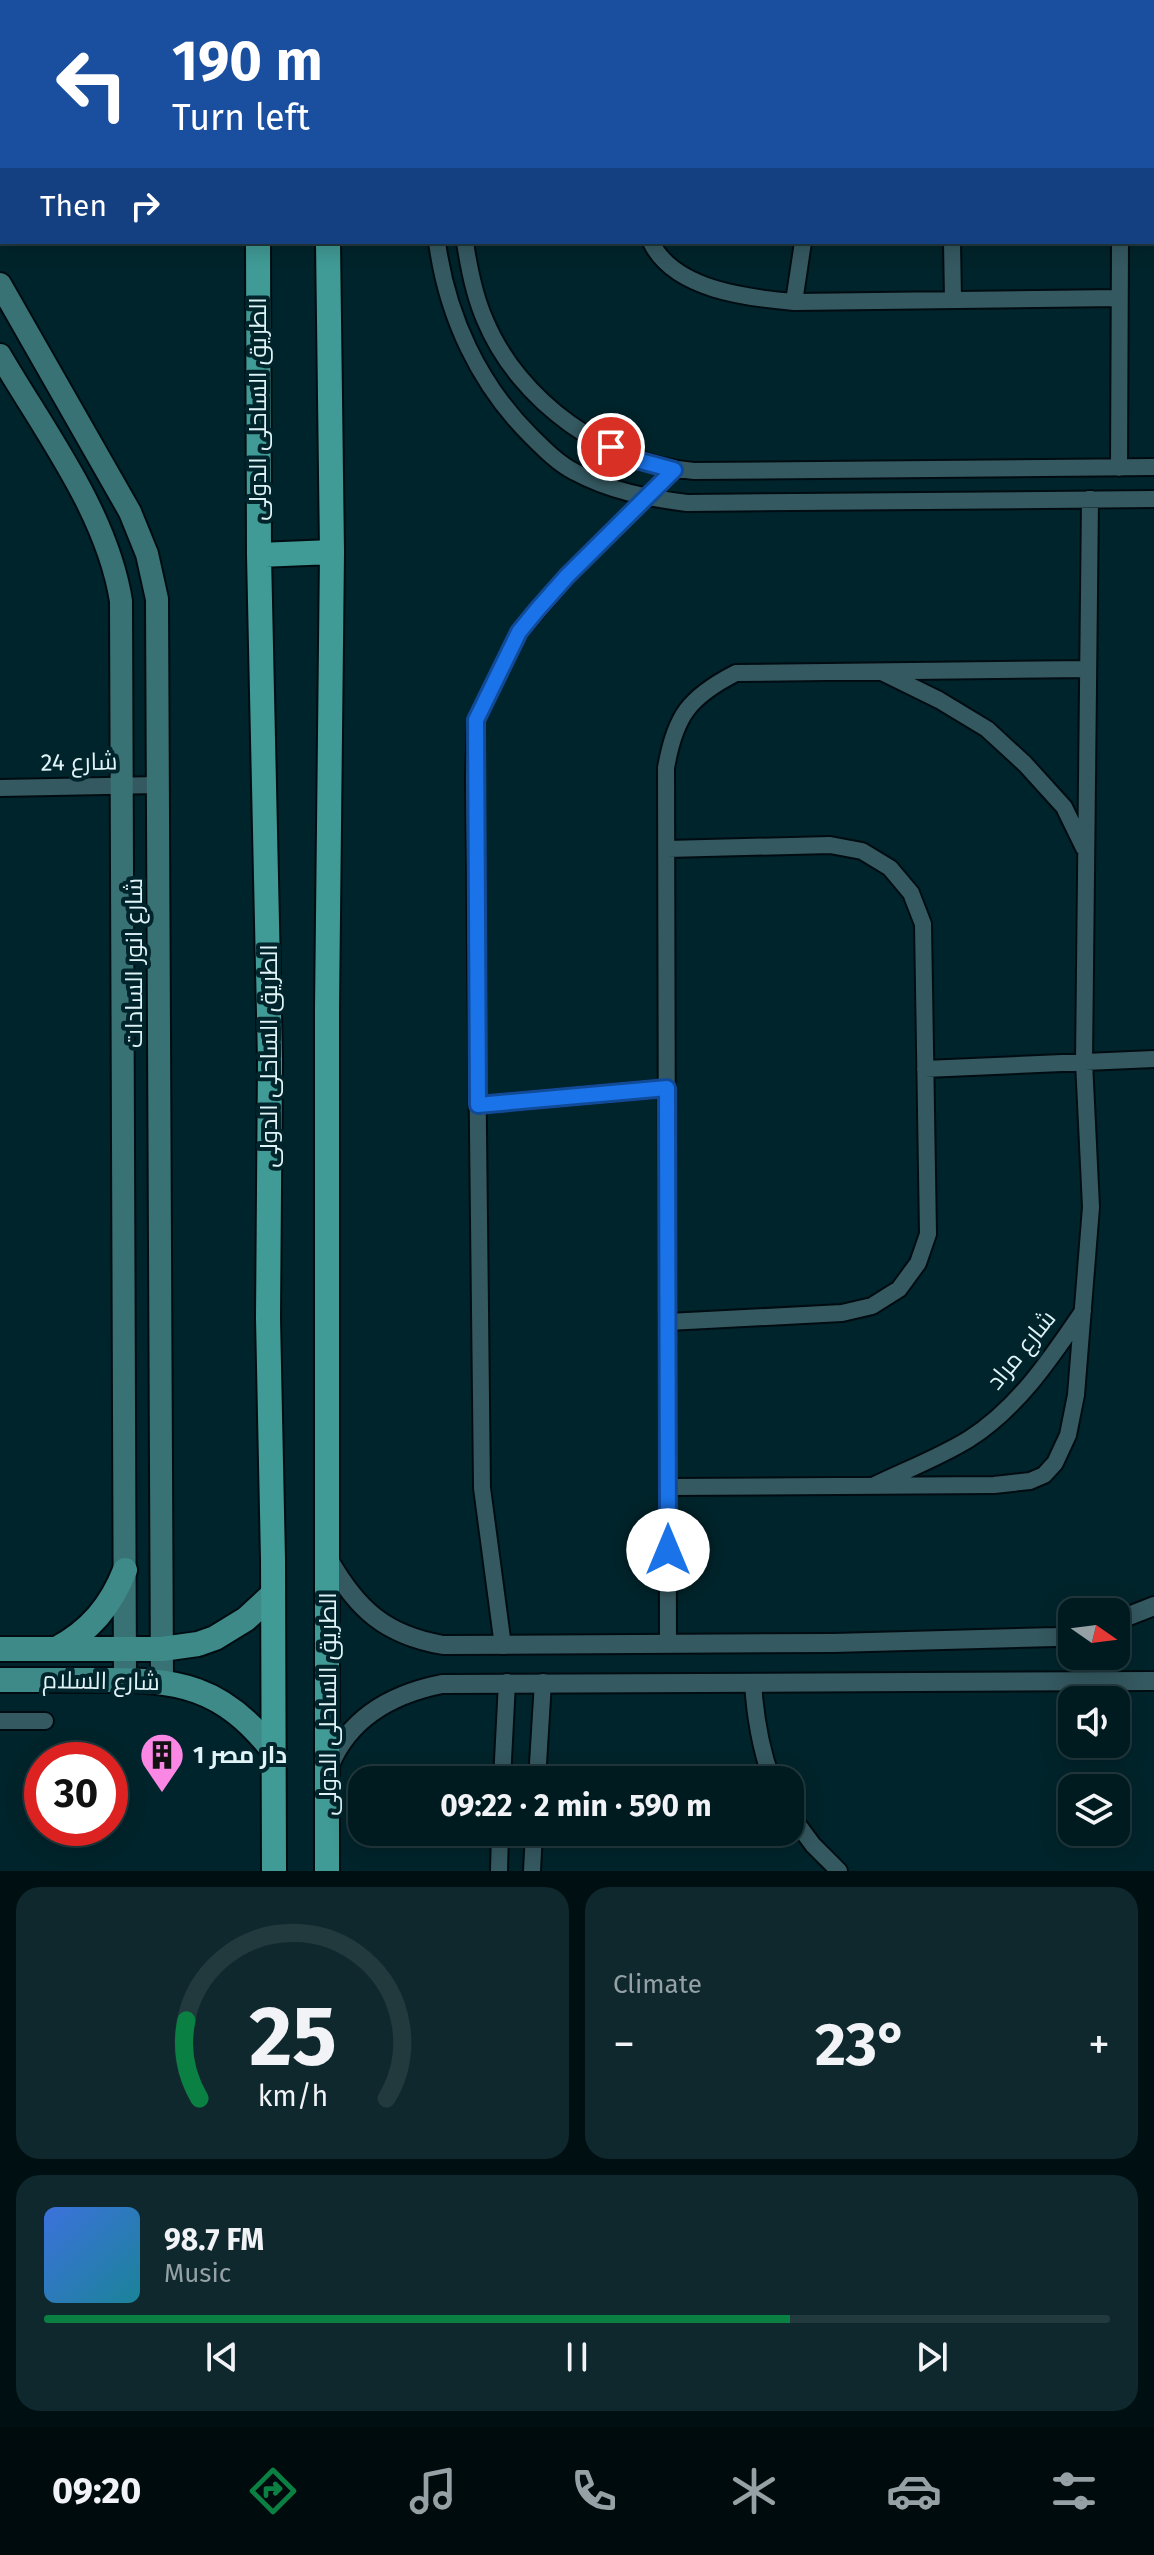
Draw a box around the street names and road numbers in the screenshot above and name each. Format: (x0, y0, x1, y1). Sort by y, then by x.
street label: الطريق الساحلى الدولى (244, 297, 273, 521)
street label: شارع 24 (40, 747, 118, 779)
street label: شارع انور السادات (120, 878, 150, 1048)
street label: الطريق الساحلى الدولى (255, 944, 284, 1168)
street label: شارع مراد (981, 1305, 1063, 1396)
street label: الطريق الساحلى الدولى (314, 1592, 343, 1816)
street label: شارع السلام (42, 1666, 160, 1698)

